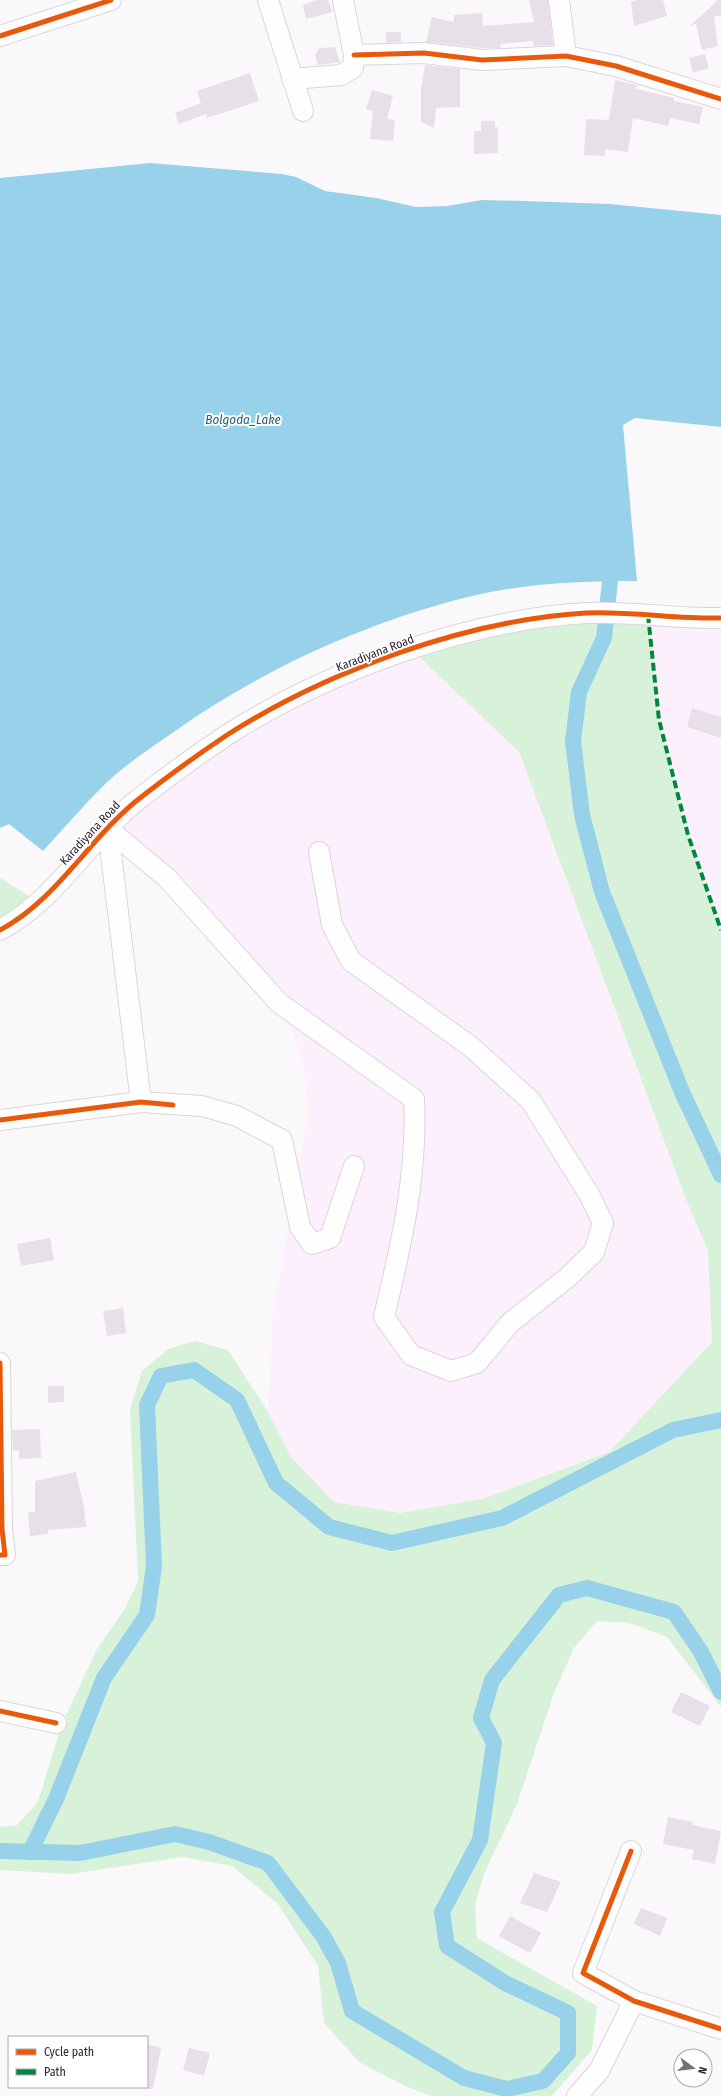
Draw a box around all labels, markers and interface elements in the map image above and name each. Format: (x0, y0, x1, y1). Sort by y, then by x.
water label: Bolgoda_Lake (205, 412, 281, 427)
street label: Karadiyana Road (334, 632, 416, 674)
street label: Karadiyana Road (57, 798, 123, 868)
legend (8, 2036, 148, 2088)
text: Cycle path (44, 2045, 94, 2059)
north arrow (673, 2048, 713, 2088)
text: Path (44, 2065, 66, 2079)
text: N (695, 2066, 709, 2075)

